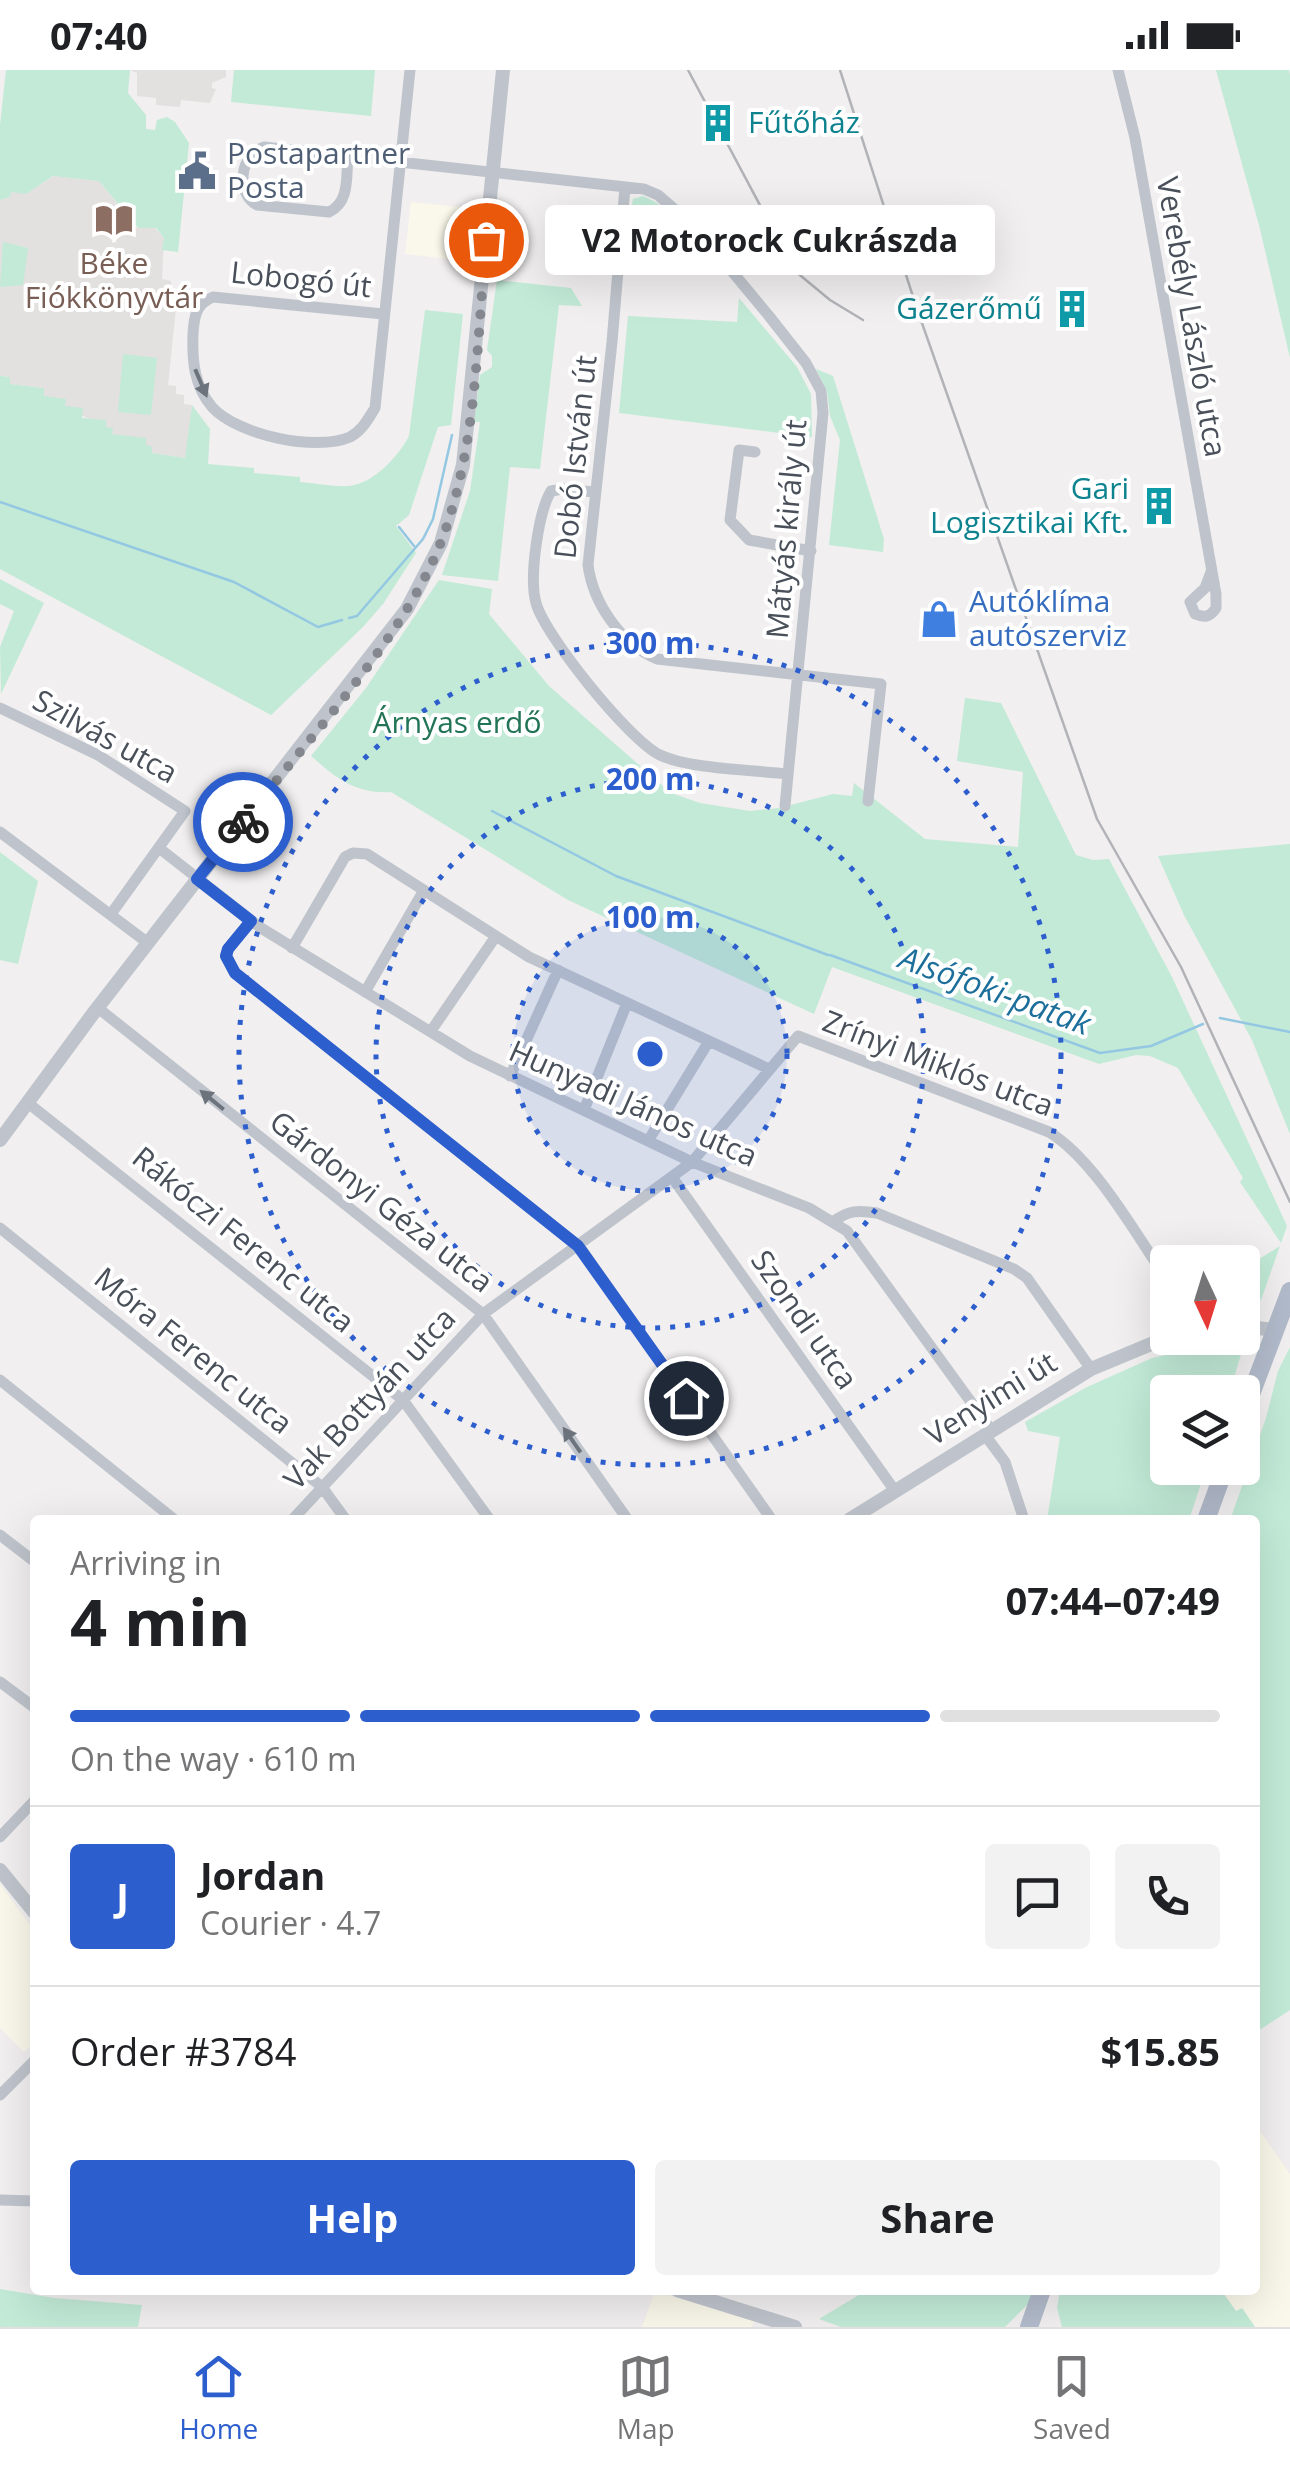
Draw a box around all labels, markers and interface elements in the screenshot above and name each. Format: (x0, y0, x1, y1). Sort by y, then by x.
text: 07:40 (50, 9, 148, 61)
place label: Fűtőház (748, 101, 860, 142)
building icon: Fűtőház (697, 102, 739, 144)
place label: Postapartner Posta (227, 132, 410, 207)
public building icon: Postapartner Posta (176, 150, 218, 192)
street label: Verebély László utca (1148, 173, 1237, 460)
pin (444, 198, 529, 283)
library icon: Béke Fiókkönyvtár (93, 199, 135, 241)
callout: V2 Motorock Cukrászda (546, 205, 996, 275)
icon: bag (459, 213, 514, 268)
text: V2 Motorock Cukrászda (582, 218, 958, 261)
place label: Béke Fiókkönyvtár (25, 242, 203, 317)
street label: Lobogó út (229, 251, 374, 306)
place label: Gázerőmű (896, 287, 1042, 328)
building icon: Gázerőmű (1051, 288, 1093, 330)
street label: Dobó István út (543, 353, 606, 561)
one-way arrow (193, 368, 209, 398)
street label: Mátyás király út (756, 418, 816, 640)
place label: Gari Logisztikai Kft. (930, 467, 1129, 542)
building icon: Gari Logisztikai Kft. (1138, 485, 1180, 527)
place label: Autóklíma autószerviz (969, 580, 1127, 655)
shop icon: Autóklíma autószerviz (918, 598, 960, 640)
text: 300 m (606, 622, 694, 663)
street label: Szilvás utca (26, 679, 185, 792)
park label: Árnyas erdő (373, 701, 541, 742)
text: 200 m (606, 758, 694, 799)
courier (193, 772, 293, 872)
icon: bike (216, 795, 271, 850)
text: 100 m (606, 896, 694, 937)
water label: Alsófoki-patak (892, 934, 1098, 1045)
street label: Zrínyi Miklós utca (817, 1000, 1060, 1125)
street label: Hunyadi János utca (503, 1029, 764, 1176)
centre of rings (632, 1036, 668, 1072)
one-way arrow (199, 1090, 225, 1111)
street label: Gárdonyi Géza utca (262, 1101, 502, 1301)
street label: Rákóczi Ferenc utca (124, 1136, 364, 1341)
street label: Szondi utca (742, 1242, 868, 1397)
north arrow (1150, 1245, 1260, 1355)
map controls (1150, 1245, 1260, 1485)
street label: Móra Ferenc utca (86, 1257, 302, 1443)
street label: Vak Bottyán utca (274, 1298, 464, 1498)
street label: Venyimi út (917, 1341, 1064, 1454)
pin (644, 1356, 729, 1441)
icon: home (659, 1371, 714, 1426)
button: layers (1150, 1375, 1260, 1485)
one-way arrow (563, 1427, 582, 1454)
text: Arriving in (70, 1541, 222, 1584)
text: 07:44–07:49 (1006, 1574, 1220, 1626)
text: 4 min (70, 1577, 250, 1665)
text: On the way · 610 m (70, 1737, 357, 1780)
button: chat (985, 1844, 1090, 1949)
button: phone (1115, 1844, 1220, 1949)
text: Jordan (200, 1849, 325, 1901)
text: J (116, 1870, 129, 1922)
text: Courier · 4.7 (200, 1901, 381, 1944)
text: Order #3784 (70, 2025, 297, 2077)
text: $15.85 (1101, 2025, 1220, 2077)
button: Help (70, 2160, 635, 2275)
button: Share (655, 2160, 1220, 2275)
tab: Home (179, 2349, 258, 2447)
tab: Map (617, 2349, 675, 2447)
tab: Saved (1033, 2349, 1111, 2447)

